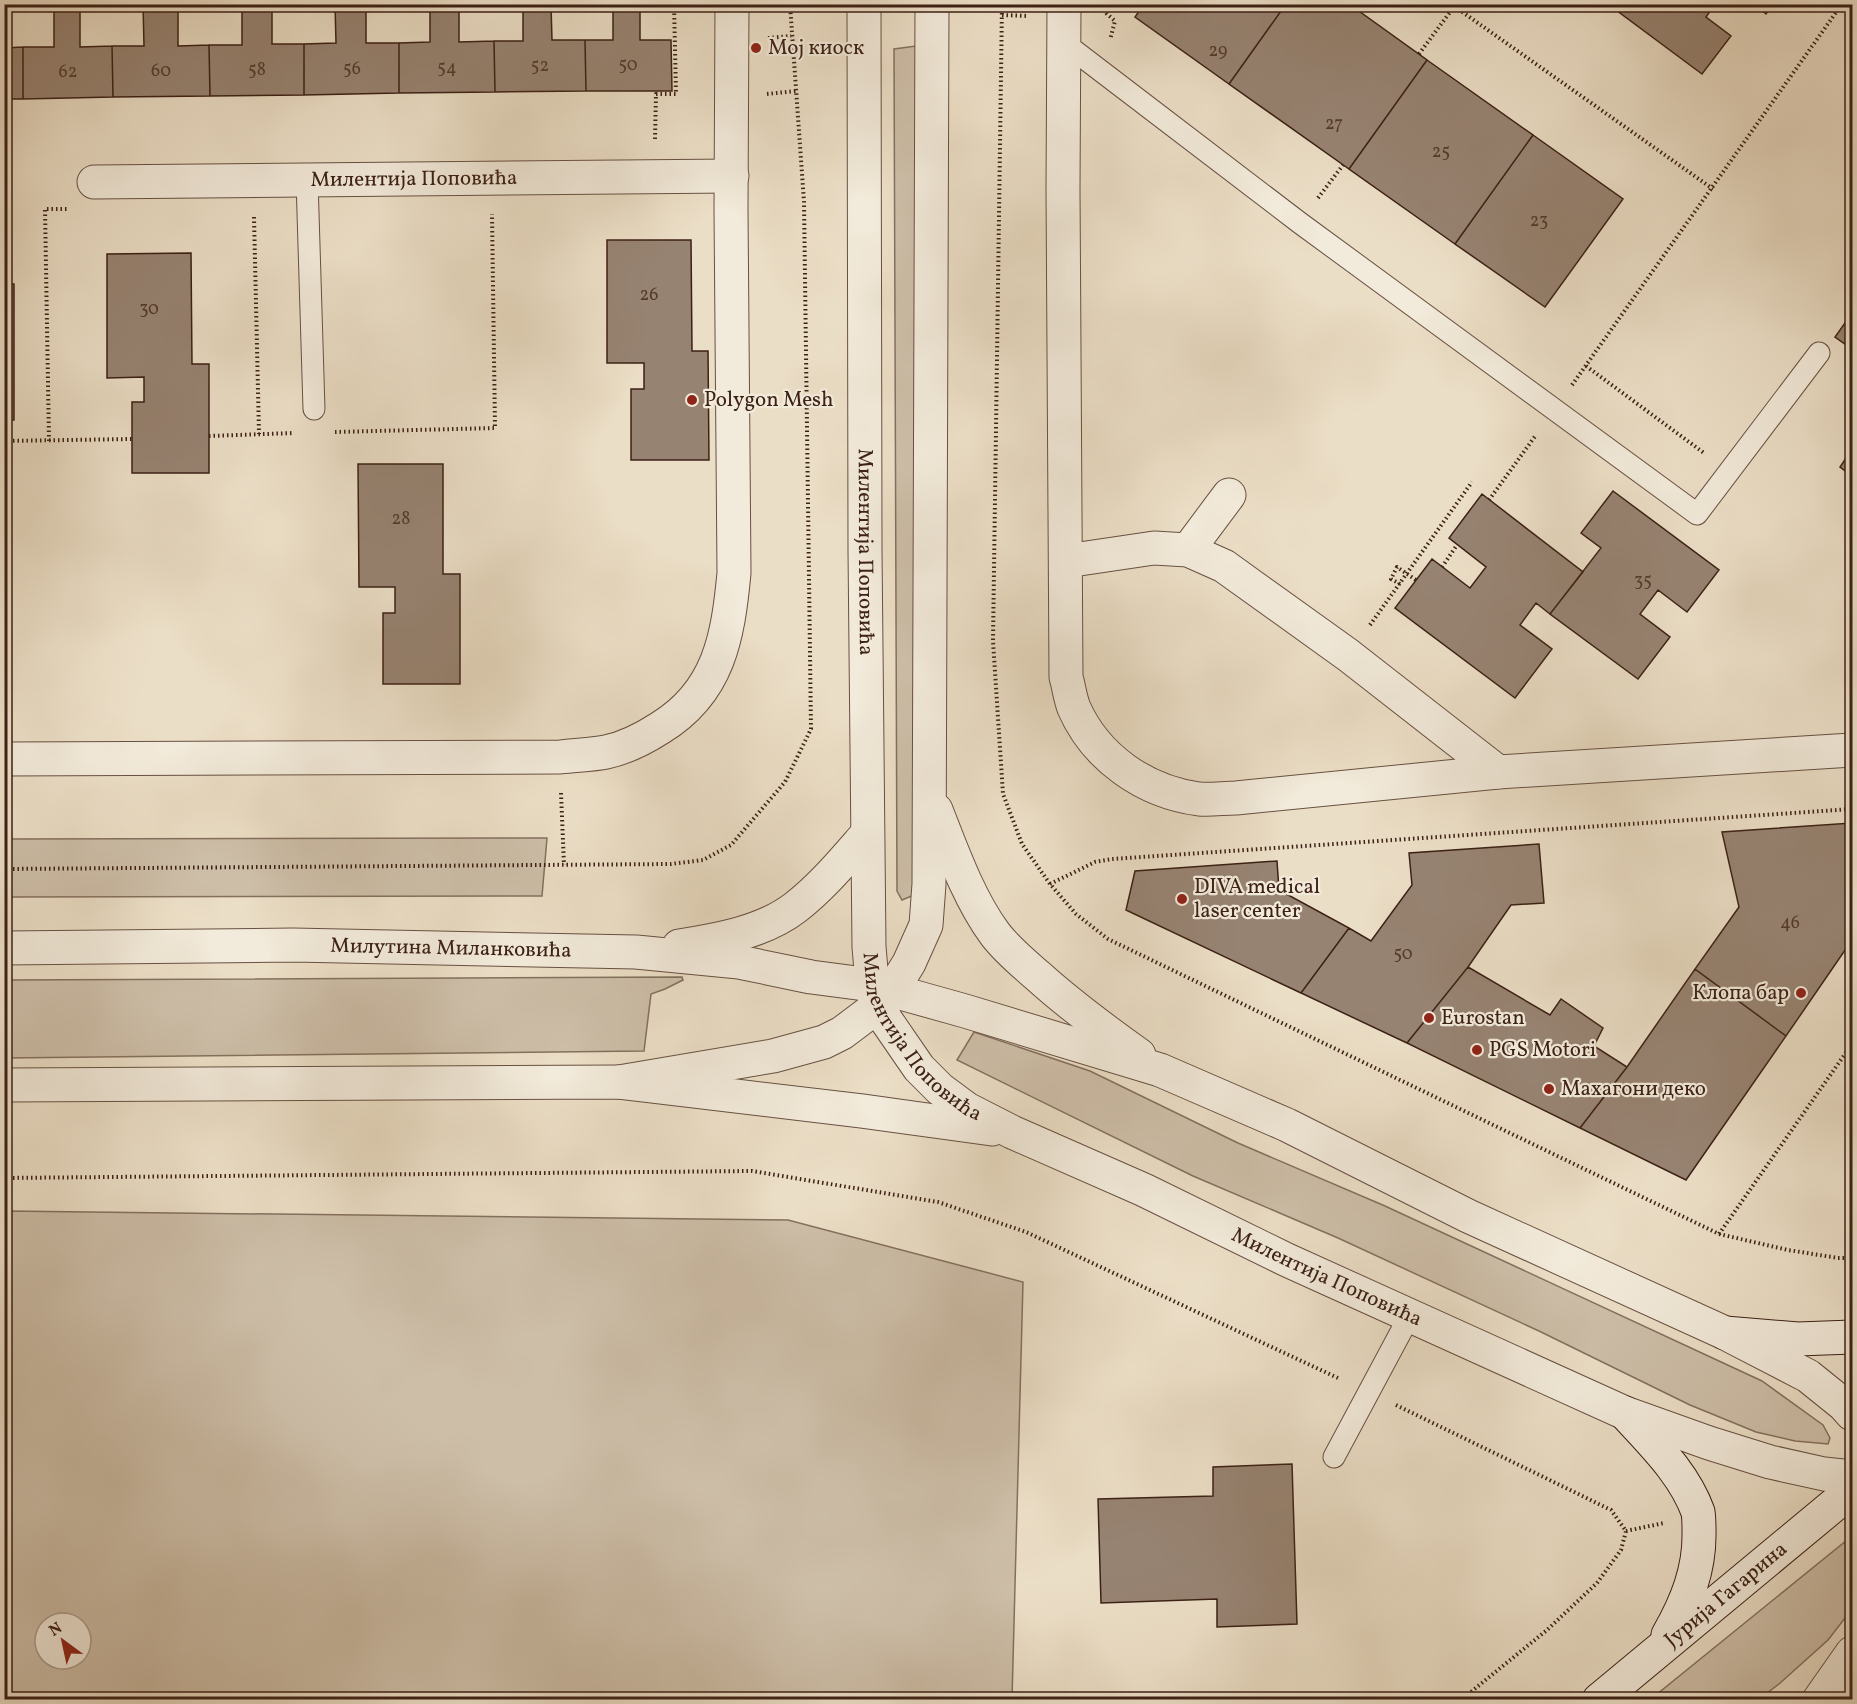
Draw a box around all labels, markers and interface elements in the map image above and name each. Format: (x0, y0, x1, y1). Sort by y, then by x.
place label: Мој киоск (768, 34, 864, 63)
house number: 29 (1209, 39, 1227, 64)
marker: Мој киоск (749, 41, 763, 55)
house number: 50 (618, 53, 638, 78)
house number: 52 (531, 54, 549, 79)
house number: 54 (437, 56, 457, 81)
house number: 56 (343, 57, 361, 82)
house number: 58 (248, 58, 266, 83)
house number: 60 (151, 59, 171, 84)
house number: 62 (59, 60, 77, 85)
house number: 27 (1325, 112, 1343, 137)
house number: 25 (1432, 140, 1450, 165)
street label: Милентија Поповића (310, 164, 518, 194)
house number: 23 (1530, 209, 1548, 234)
house number: 26 (640, 283, 658, 308)
house number: 30 (139, 297, 159, 322)
place label: Polygon Mesh (704, 386, 834, 415)
marker: Polygon Mesh (685, 393, 699, 407)
street label: Милентија Поповића (850, 448, 881, 656)
house number: 28 (392, 507, 410, 532)
house number: 35 (1634, 569, 1652, 594)
place label: DIVA medical laser center (1194, 873, 1320, 926)
marker: DIVA medical laser center (1175, 892, 1189, 906)
house number: 46 (1780, 911, 1800, 936)
street label: Милутина Миланковића (330, 931, 572, 965)
house number: 50 (1393, 942, 1413, 967)
street label: Милентија Поповића (855, 951, 987, 1129)
place label: Клопа бар (1692, 979, 1789, 1008)
marker: Клопа бар (1794, 986, 1808, 1000)
place label: Eurostan (1441, 1004, 1525, 1033)
marker: Eurostan (1422, 1011, 1436, 1025)
place label: PGS Motori (1489, 1036, 1596, 1065)
marker: PGS Motori (1470, 1043, 1484, 1057)
place label: Махагони деко (1561, 1075, 1706, 1104)
marker: Махагони деко (1542, 1082, 1556, 1096)
street label: Милентија Поповића (1227, 1221, 1427, 1334)
street label: Јурија Гагарина (1658, 1535, 1794, 1654)
north arrow (33, 1611, 93, 1671)
text: N (45, 1618, 67, 1642)

